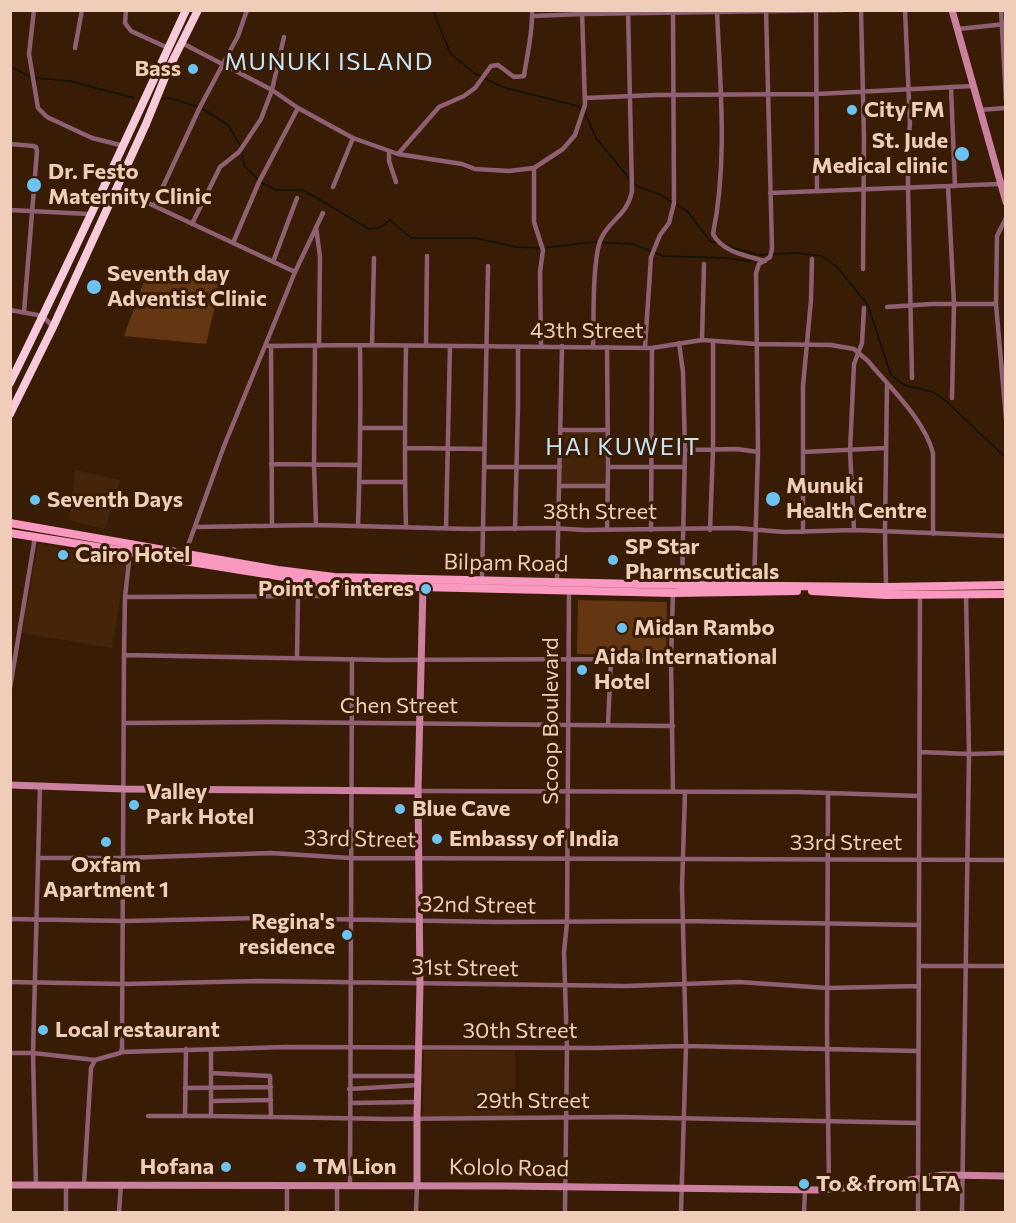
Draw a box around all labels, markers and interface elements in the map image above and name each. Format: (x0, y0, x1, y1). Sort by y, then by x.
district label: MUNUKI ISLAND (224, 48, 434, 76)
place label: Bass (134, 56, 181, 82)
marker: Bass (186, 62, 200, 76)
place label: City FM (864, 97, 945, 123)
marker: City FM (845, 103, 859, 117)
place label: St. Jude Medical clinic (812, 128, 948, 180)
marker: St. Jude Medical clinic (953, 145, 971, 163)
place label: Dr. Festo Maternity Clinic (48, 159, 212, 210)
marker: Dr. Festo Maternity Clinic (25, 176, 43, 194)
place label: Seventh day Adventist Clinic (107, 261, 267, 312)
marker: Seventh day Adventist Clinic (85, 278, 103, 296)
street label: 43th Street (530, 318, 644, 344)
district label: HAI KUWEIT (545, 433, 701, 461)
place label: Munuki Health Centre (786, 473, 927, 524)
place label: Seventh Days (47, 487, 183, 513)
marker: Munuki Health Centre (764, 490, 782, 508)
marker: Seventh Days (28, 493, 42, 507)
street label: 38th Street (543, 499, 657, 525)
place label: SP Star Pharmscuticals (625, 534, 779, 586)
place label: Cairo Hotel (75, 542, 190, 568)
marker: Cairo Hotel (56, 548, 70, 562)
street label: Bilpam Road (443, 549, 569, 577)
marker: SP Star Pharmscuticals (606, 553, 620, 567)
place label: Point of interes (258, 576, 414, 602)
marker: Point of interes (419, 582, 433, 596)
place label: Midan Rambo (634, 615, 775, 641)
marker: Midan Rambo (615, 621, 629, 635)
street label: Scoop Boulevard (538, 637, 564, 805)
place label: Aida International Hotel (594, 644, 777, 696)
marker: Aida International Hotel (575, 663, 589, 677)
street label: Chen Street (340, 693, 458, 719)
place label: Valley Park Hotel (146, 779, 254, 830)
place label: Blue Cave (412, 796, 510, 822)
marker: Valley Park Hotel (127, 798, 141, 812)
marker: Blue Cave (393, 802, 407, 816)
street label: 33rd Street (304, 825, 416, 853)
place label: Embassy of India (449, 826, 619, 852)
street label: 33rd Street (790, 830, 902, 856)
marker: Embassy of India (430, 832, 444, 846)
marker: Oxfam Apartment 1 (99, 835, 113, 849)
place label: Oxfam Apartment 1 (43, 852, 169, 903)
street label: 32nd Street (420, 891, 536, 919)
place label: Regina's residence (239, 909, 335, 960)
marker: Regina's residence (340, 928, 354, 942)
street label: 31st Street (411, 954, 519, 982)
place label: Local restaurant (55, 1017, 220, 1043)
street label: 30th Street (463, 1018, 577, 1044)
marker: Local restaurant (36, 1023, 50, 1037)
street label: 29th Street (476, 1088, 590, 1114)
place label: Hofana (140, 1154, 214, 1180)
place label: TM Lion (313, 1154, 396, 1180)
street label: Kololo Road (449, 1154, 569, 1182)
marker: Hofana (219, 1160, 233, 1174)
marker: TM Lion (294, 1160, 308, 1174)
place label: To & from LTA (816, 1171, 960, 1197)
marker: To & from LTA (797, 1177, 811, 1191)

